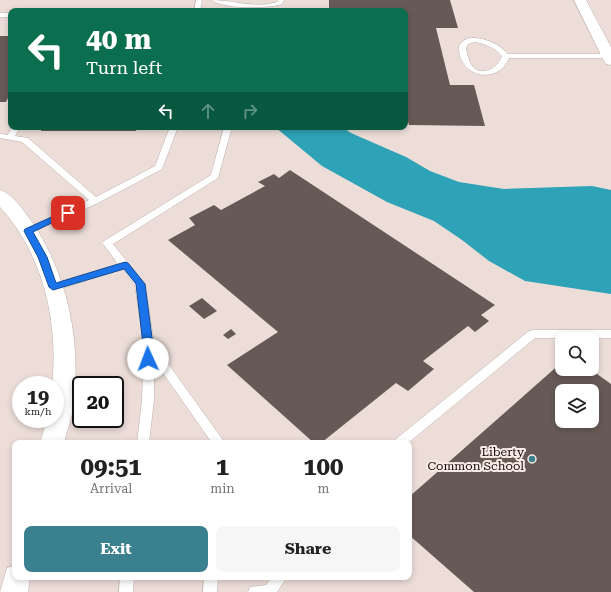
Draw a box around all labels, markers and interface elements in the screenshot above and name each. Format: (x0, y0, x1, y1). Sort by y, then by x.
text: 40 m (86, 23, 151, 56)
icon: left (20, 24, 72, 76)
text: Turn left (86, 57, 162, 78)
icon: left (155, 100, 177, 122)
icon: ahead (197, 100, 219, 122)
icon: right (239, 100, 261, 122)
pin (51, 196, 85, 230)
icon: arrive (57, 202, 79, 224)
map controls (555, 332, 599, 428)
button: search (555, 332, 599, 376)
position arrow (127, 338, 169, 380)
speed limit sign: 20 (72, 376, 124, 428)
button: layers (555, 384, 599, 428)
text: 19 (27, 385, 49, 409)
text: km/h (25, 406, 51, 417)
place label: Liberty Common School (427, 445, 525, 473)
text: 09:51 (81, 453, 142, 481)
text: 1 (216, 453, 229, 481)
text: 100 (303, 453, 344, 481)
marker: Liberty Common School (527, 454, 537, 464)
text: Arrival (90, 481, 132, 496)
text: min (210, 481, 235, 496)
text: m (317, 481, 329, 496)
button: Exit (24, 526, 208, 572)
button: Share (216, 526, 400, 572)

